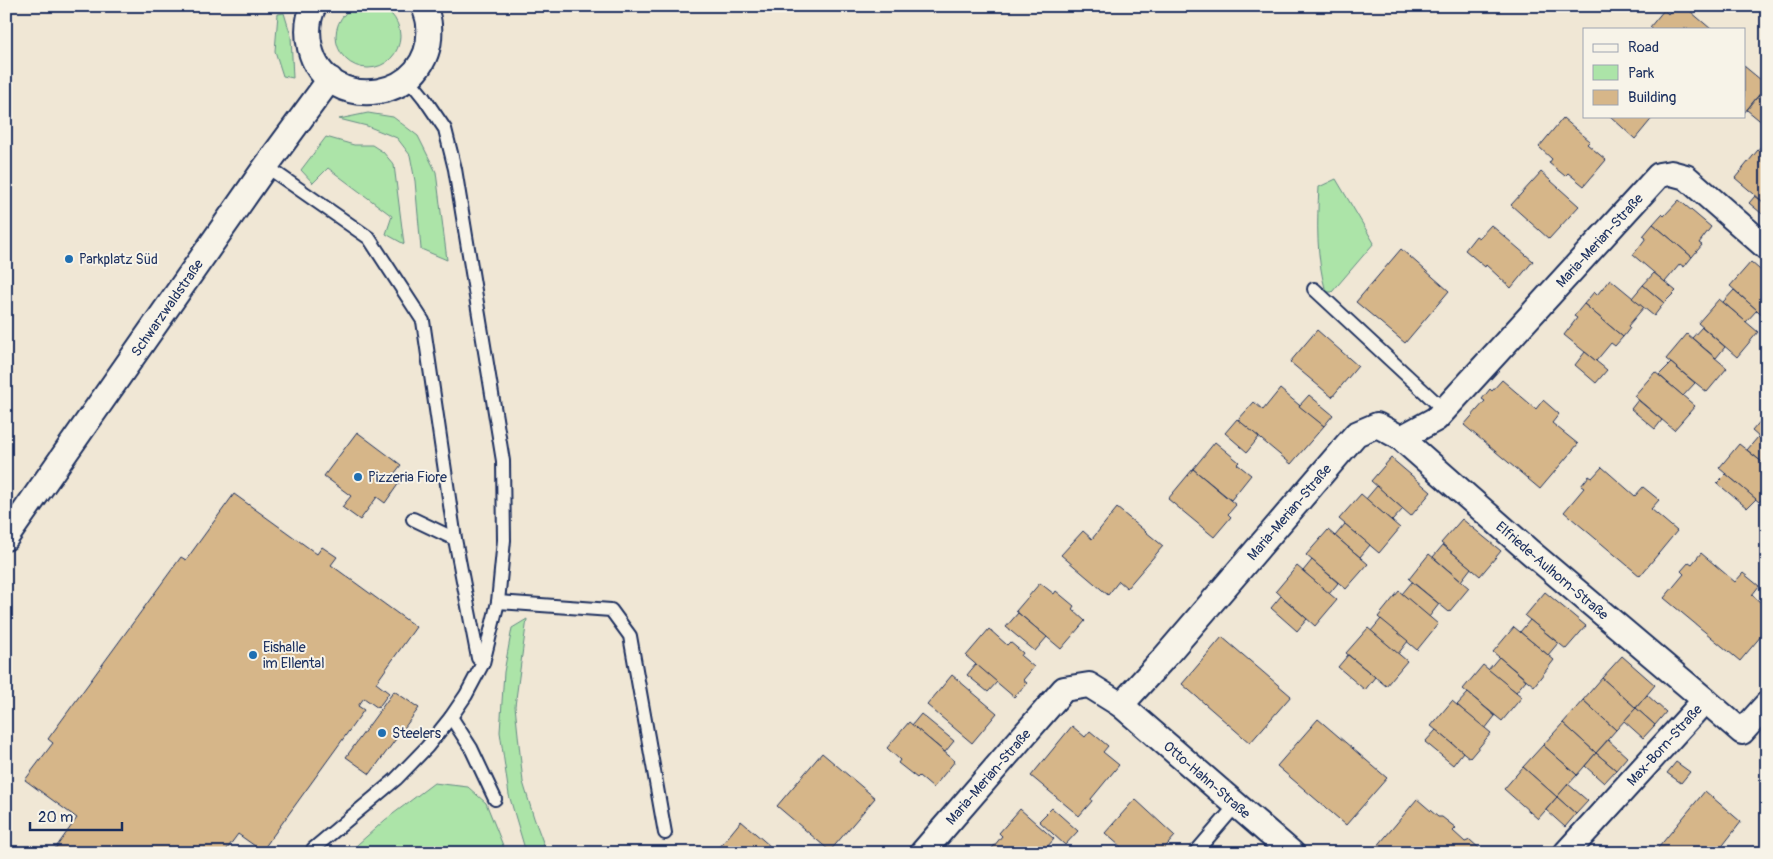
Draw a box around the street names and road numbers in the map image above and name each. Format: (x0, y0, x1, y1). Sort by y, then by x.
street label: Maria-Merian-Straße (1552, 190, 1647, 291)
street label: Schwarzwaldstraße (127, 256, 207, 359)
street label: Maria-Merian-Straße (1243, 460, 1335, 563)
street label: Elfriede-Aulhorn-Straße (1493, 518, 1612, 623)
street label: Max-Born-Straße (1623, 701, 1705, 789)
street label: Maria-Merian-Straße (942, 725, 1034, 828)
street label: Otto-Hahn-Straße (1160, 737, 1254, 822)

